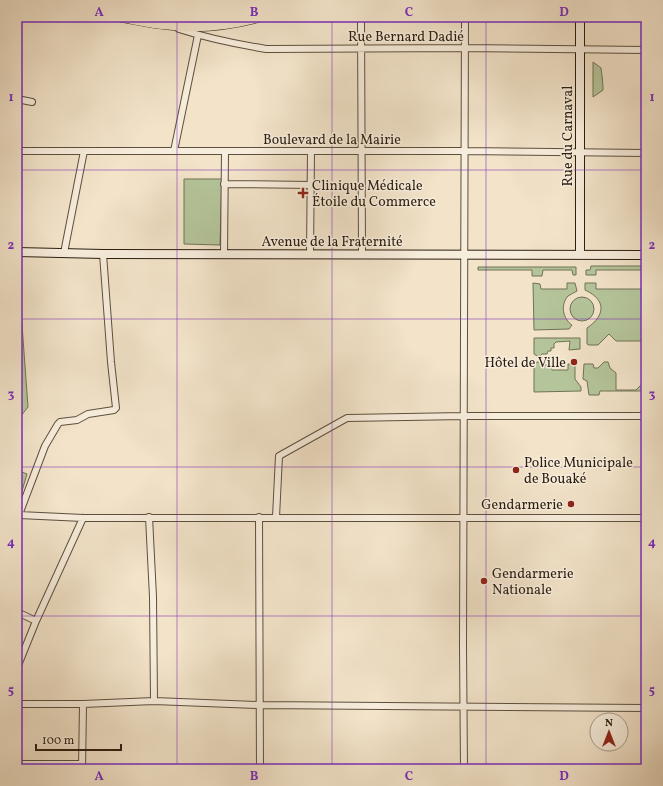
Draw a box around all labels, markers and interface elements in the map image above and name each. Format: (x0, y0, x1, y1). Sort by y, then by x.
text: A (94, 4, 104, 22)
text: B (250, 4, 259, 22)
text: C (405, 4, 413, 22)
text: D (559, 4, 569, 22)
street label: Rue Bernard Dadié (348, 28, 464, 47)
street label: Rue du Carnaval (559, 86, 578, 186)
text: 1 (8, 89, 14, 107)
text: 1 (649, 89, 655, 107)
street label: Boulevard de la Mairie (263, 131, 401, 150)
place label: Clinique Médicale Étoile du Commerce (312, 177, 436, 212)
marker: Clinique Médicale Étoile du Commerce (297, 187, 309, 199)
street label: Avenue de la Fraternité (261, 233, 403, 252)
text: 2 (8, 237, 15, 255)
text: 2 (649, 237, 656, 255)
place label: Hôtel de Ville (485, 354, 566, 373)
marker: Hôtel de Ville (569, 357, 579, 367)
text: 3 (8, 386, 15, 404)
text: 3 (649, 386, 656, 404)
place label: Police Municipale de Bouaké (524, 454, 633, 489)
marker: Police Municipale de Bouaké (511, 465, 521, 475)
place label: Gendarmerie (481, 496, 563, 515)
marker: Gendarmerie (566, 499, 576, 509)
text: 4 (7, 534, 15, 552)
text: 4 (648, 534, 656, 552)
place label: Gendarmerie Nationale (492, 565, 574, 600)
marker: Gendarmerie Nationale (479, 576, 489, 586)
text: 5 (8, 682, 14, 700)
text: 5 (649, 682, 655, 700)
north arrow (589, 712, 629, 752)
text: N (605, 716, 613, 731)
scale bar (36, 726, 121, 752)
text: 100 m (42, 733, 75, 749)
text: A (94, 768, 104, 786)
text: B (250, 768, 259, 786)
text: C (405, 768, 413, 786)
text: D (559, 768, 569, 786)

